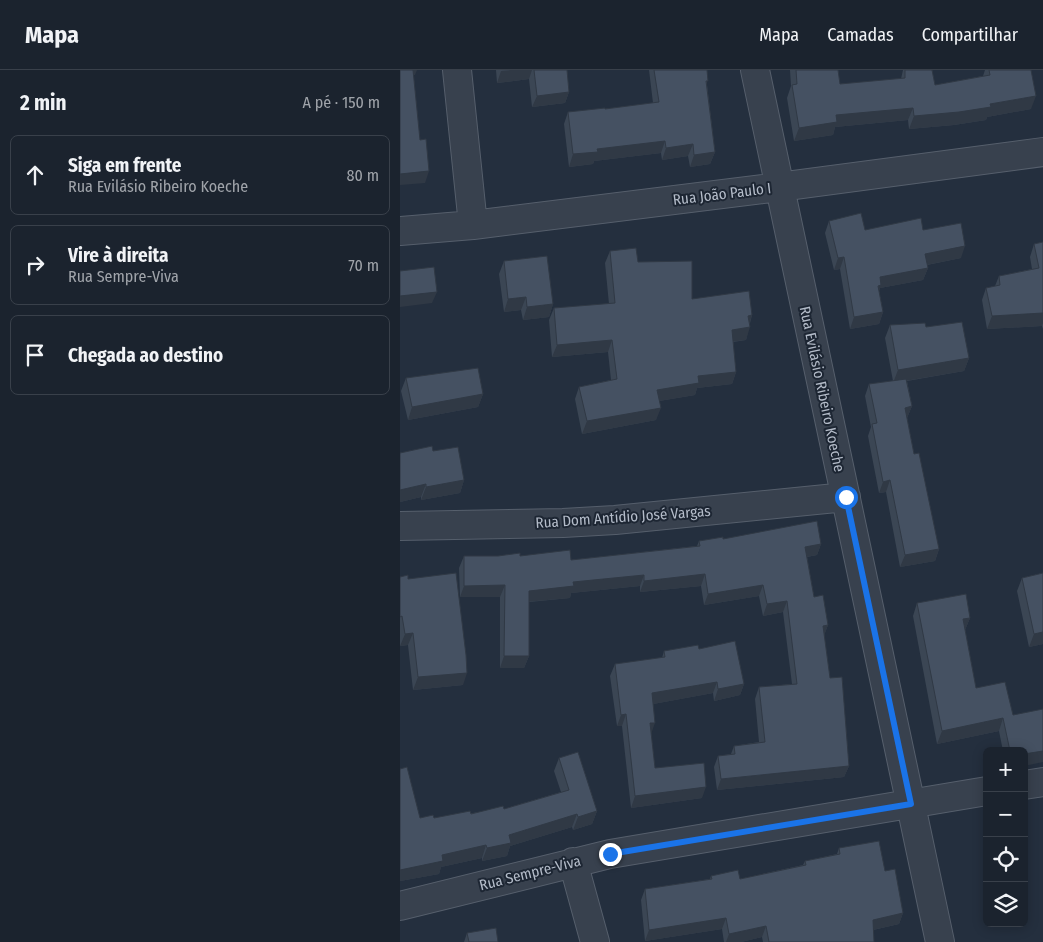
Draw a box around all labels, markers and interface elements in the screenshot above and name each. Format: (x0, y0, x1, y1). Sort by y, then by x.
text: Mapa (25, 21, 79, 49)
text: Mapa (759, 24, 799, 46)
text: Camadas (827, 24, 894, 46)
text: Compartilhar (922, 24, 1018, 46)
text: 2 min (20, 90, 67, 116)
text: A pé · 150 m (303, 93, 380, 112)
text: Siga em frente (68, 154, 182, 177)
icon: ahead (21, 161, 49, 189)
text: 80 m (347, 166, 379, 185)
text: Rua Evilásio Ribeiro Koeche (68, 177, 248, 196)
street label: Rua João Paulo I (672, 179, 772, 209)
text: Vire à direita (68, 244, 169, 267)
icon: right (21, 251, 49, 279)
text: 70 m (348, 256, 379, 275)
text: Rua Sempre-Viva (68, 267, 179, 286)
street label: Rua Evilásio Ribeiro Koeche (796, 305, 848, 473)
icon: arrive (21, 341, 49, 369)
text: Chegada ao destino (68, 344, 223, 367)
route start (835, 486, 858, 509)
street label: Rua Dom Antídio José Vargas (535, 502, 711, 532)
map controls (983, 747, 1028, 927)
button: + (983, 747, 1028, 792)
button: − (983, 792, 1028, 837)
button: locate (983, 837, 1028, 882)
route end (599, 843, 622, 866)
street label: Rua Sempre-Viva (477, 852, 583, 894)
button: layers (983, 882, 1028, 927)

